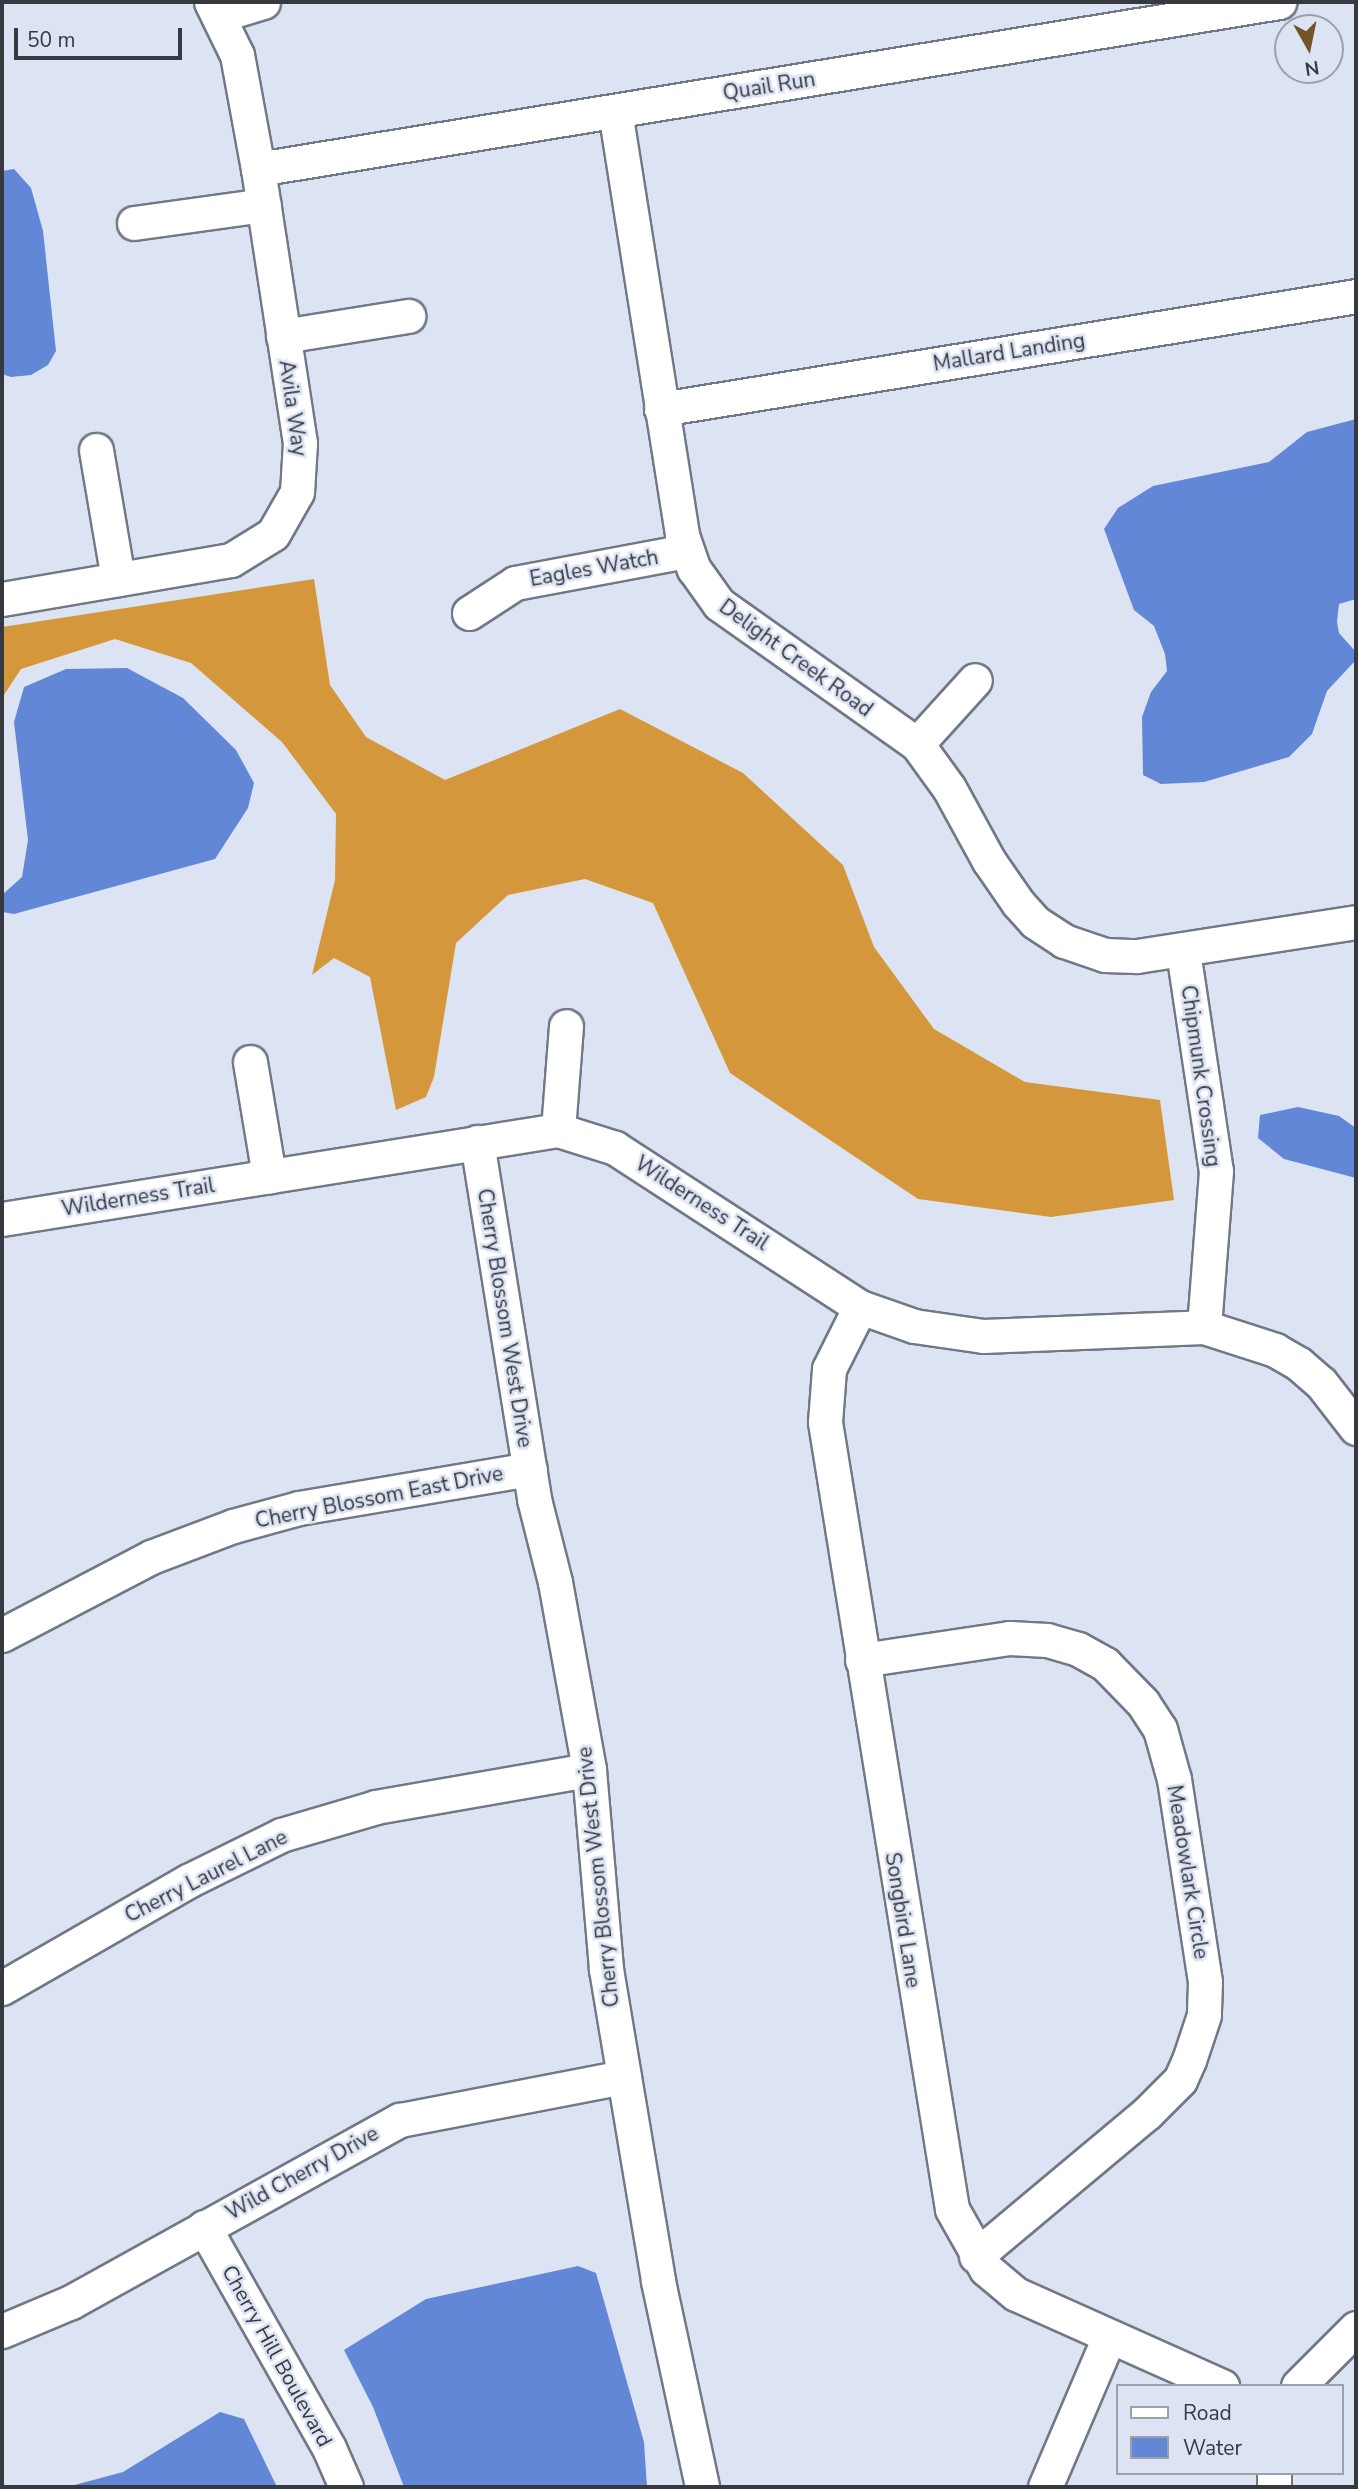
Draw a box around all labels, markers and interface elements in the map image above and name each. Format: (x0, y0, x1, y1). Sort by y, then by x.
scale bar (18, 14, 186, 58)
north arrow (1274, 14, 1344, 84)
text: 50 m (27, 26, 76, 54)
text: N (1303, 54, 1321, 82)
street label: Quail Run (721, 66, 817, 106)
street label: Mallard Landing (931, 328, 1087, 376)
street label: Avila Way (274, 358, 312, 458)
street label: Eagles Watch (528, 544, 660, 592)
street label: Delight Creek Road (714, 594, 878, 722)
street label: Chipmunk Crossing (1176, 984, 1226, 1168)
street label: Wilderness Trail (630, 1150, 774, 1256)
street label: Wilderness Trail (60, 1172, 216, 1222)
street label: Cherry Blossom West Drive (472, 1187, 538, 1449)
street label: Cherry Blossom East Drive (253, 1461, 505, 1533)
street label: Cherry Blossom West Drive (572, 1745, 624, 2009)
street label: Meadowlark Circle (1162, 1783, 1214, 1961)
street label: Cherry Laurel Lane (120, 1824, 292, 1928)
street label: Songbird Lane (880, 1851, 926, 1989)
street label: Wild Cherry Drive (221, 2121, 383, 2225)
street label: Cherry Hill Boulevard (217, 2261, 337, 2451)
legend (1116, 2384, 1344, 2475)
text: Road (1183, 2399, 1232, 2427)
text: Water (1183, 2434, 1242, 2462)

